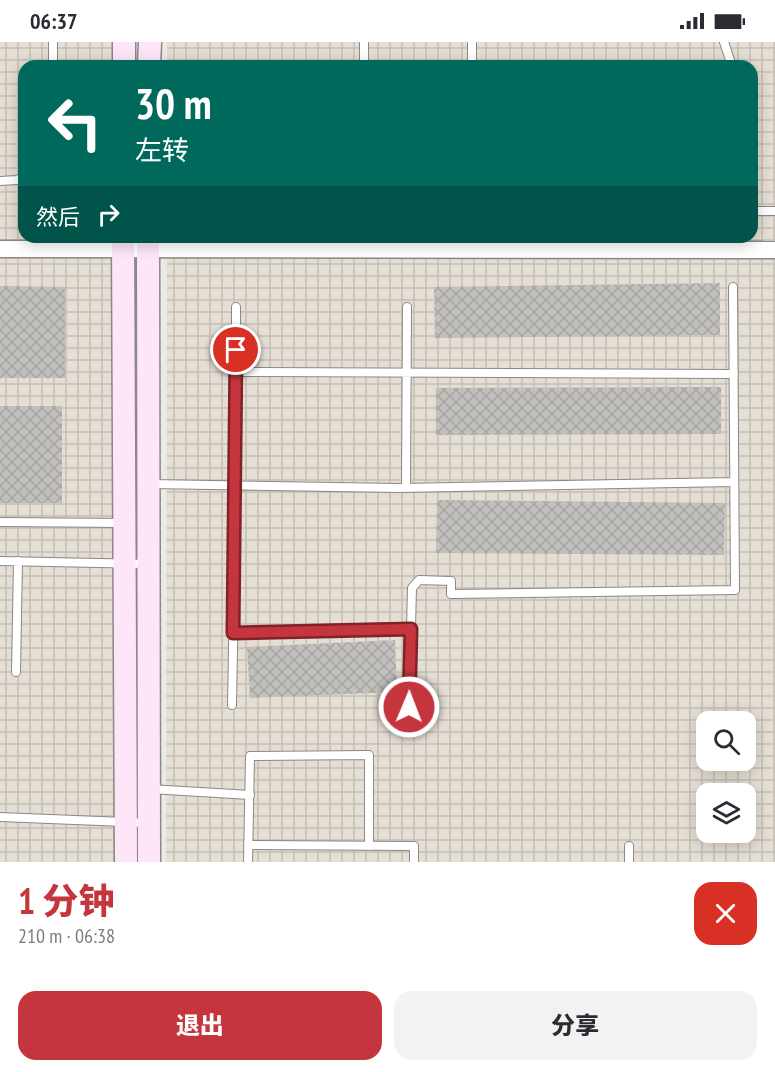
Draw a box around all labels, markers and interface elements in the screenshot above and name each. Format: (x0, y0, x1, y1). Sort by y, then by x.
text: 06:37 (30, 7, 78, 35)
text: 30 m (135, 76, 212, 131)
icon: left (36, 84, 114, 162)
text: 左转 (135, 133, 189, 167)
icon: right (92, 198, 125, 231)
text: 然后 (36, 203, 80, 231)
pin (210, 324, 261, 375)
icon: arrive (219, 333, 252, 366)
position arrow (377, 675, 441, 739)
map controls (696, 711, 756, 843)
button: search (696, 711, 756, 771)
button: layers (696, 783, 756, 843)
text: 1 分钟 (18, 877, 115, 924)
button: close (694, 882, 757, 945)
text: 210 m · 06:38 (18, 923, 115, 949)
button: 退出 (18, 991, 382, 1060)
button: 分享 (394, 991, 757, 1060)

